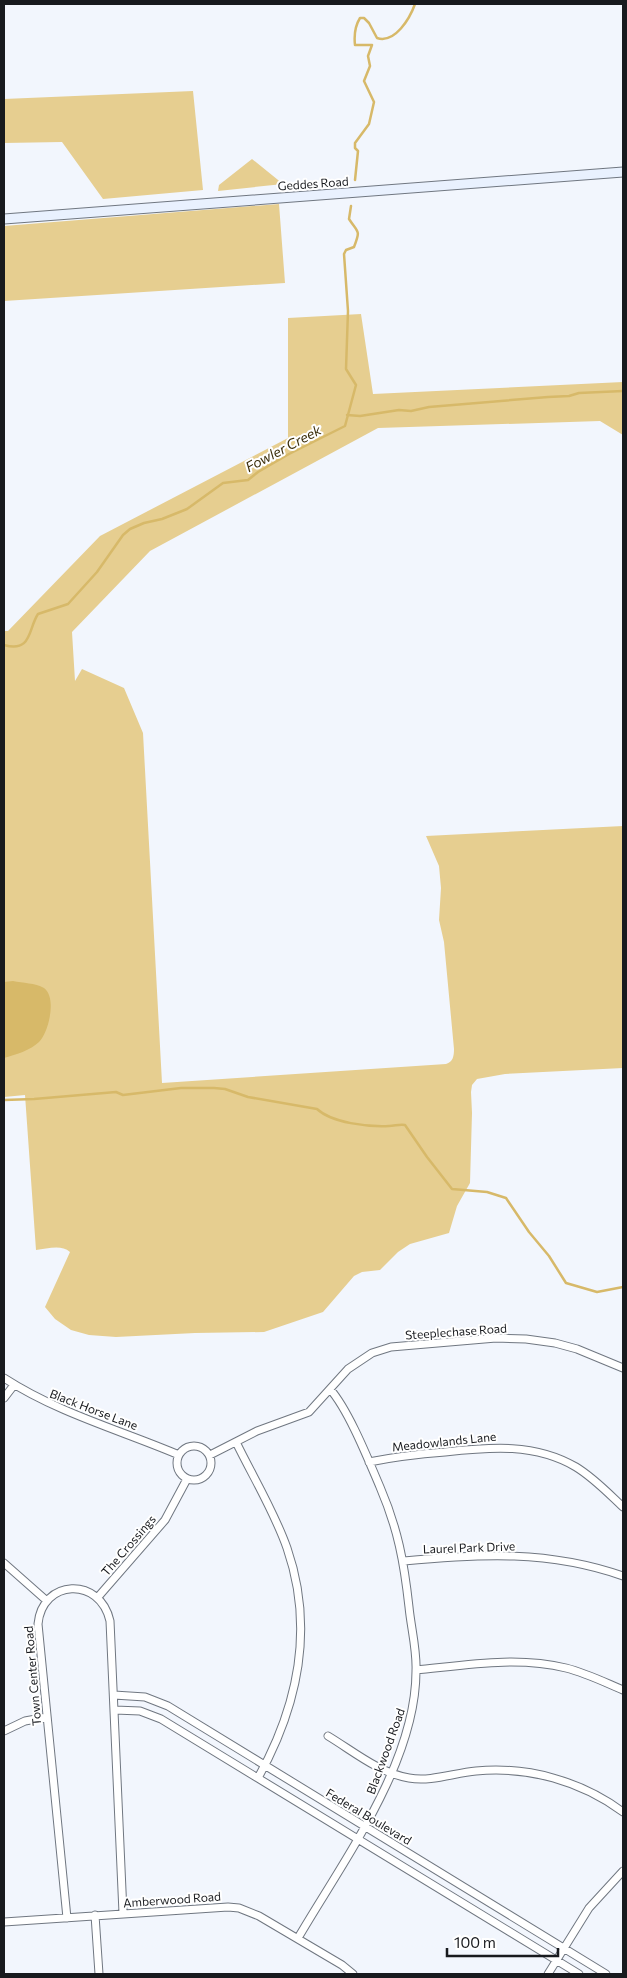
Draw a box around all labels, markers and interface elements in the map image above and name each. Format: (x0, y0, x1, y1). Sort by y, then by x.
street label: Geddes Road (277, 174, 349, 192)
water label: Fowler Creek (242, 421, 324, 475)
street label: Steeplechase Road (405, 1320, 507, 1342)
street label: Black Horse Lane (48, 1386, 140, 1432)
street label: Meadowlands Lane (391, 1429, 497, 1453)
street label: The Crossings (98, 1512, 158, 1578)
street label: Laurel Park Drive (423, 1538, 515, 1556)
street label: Town Center Road (21, 1625, 43, 1727)
street label: Blackwood Road (363, 1706, 407, 1796)
street label: Federal Boulevard (324, 1785, 414, 1847)
street label: Amberwood Road (123, 1889, 221, 1909)
scale bar (447, 1926, 558, 1958)
text: 100 m (454, 1933, 496, 1951)

